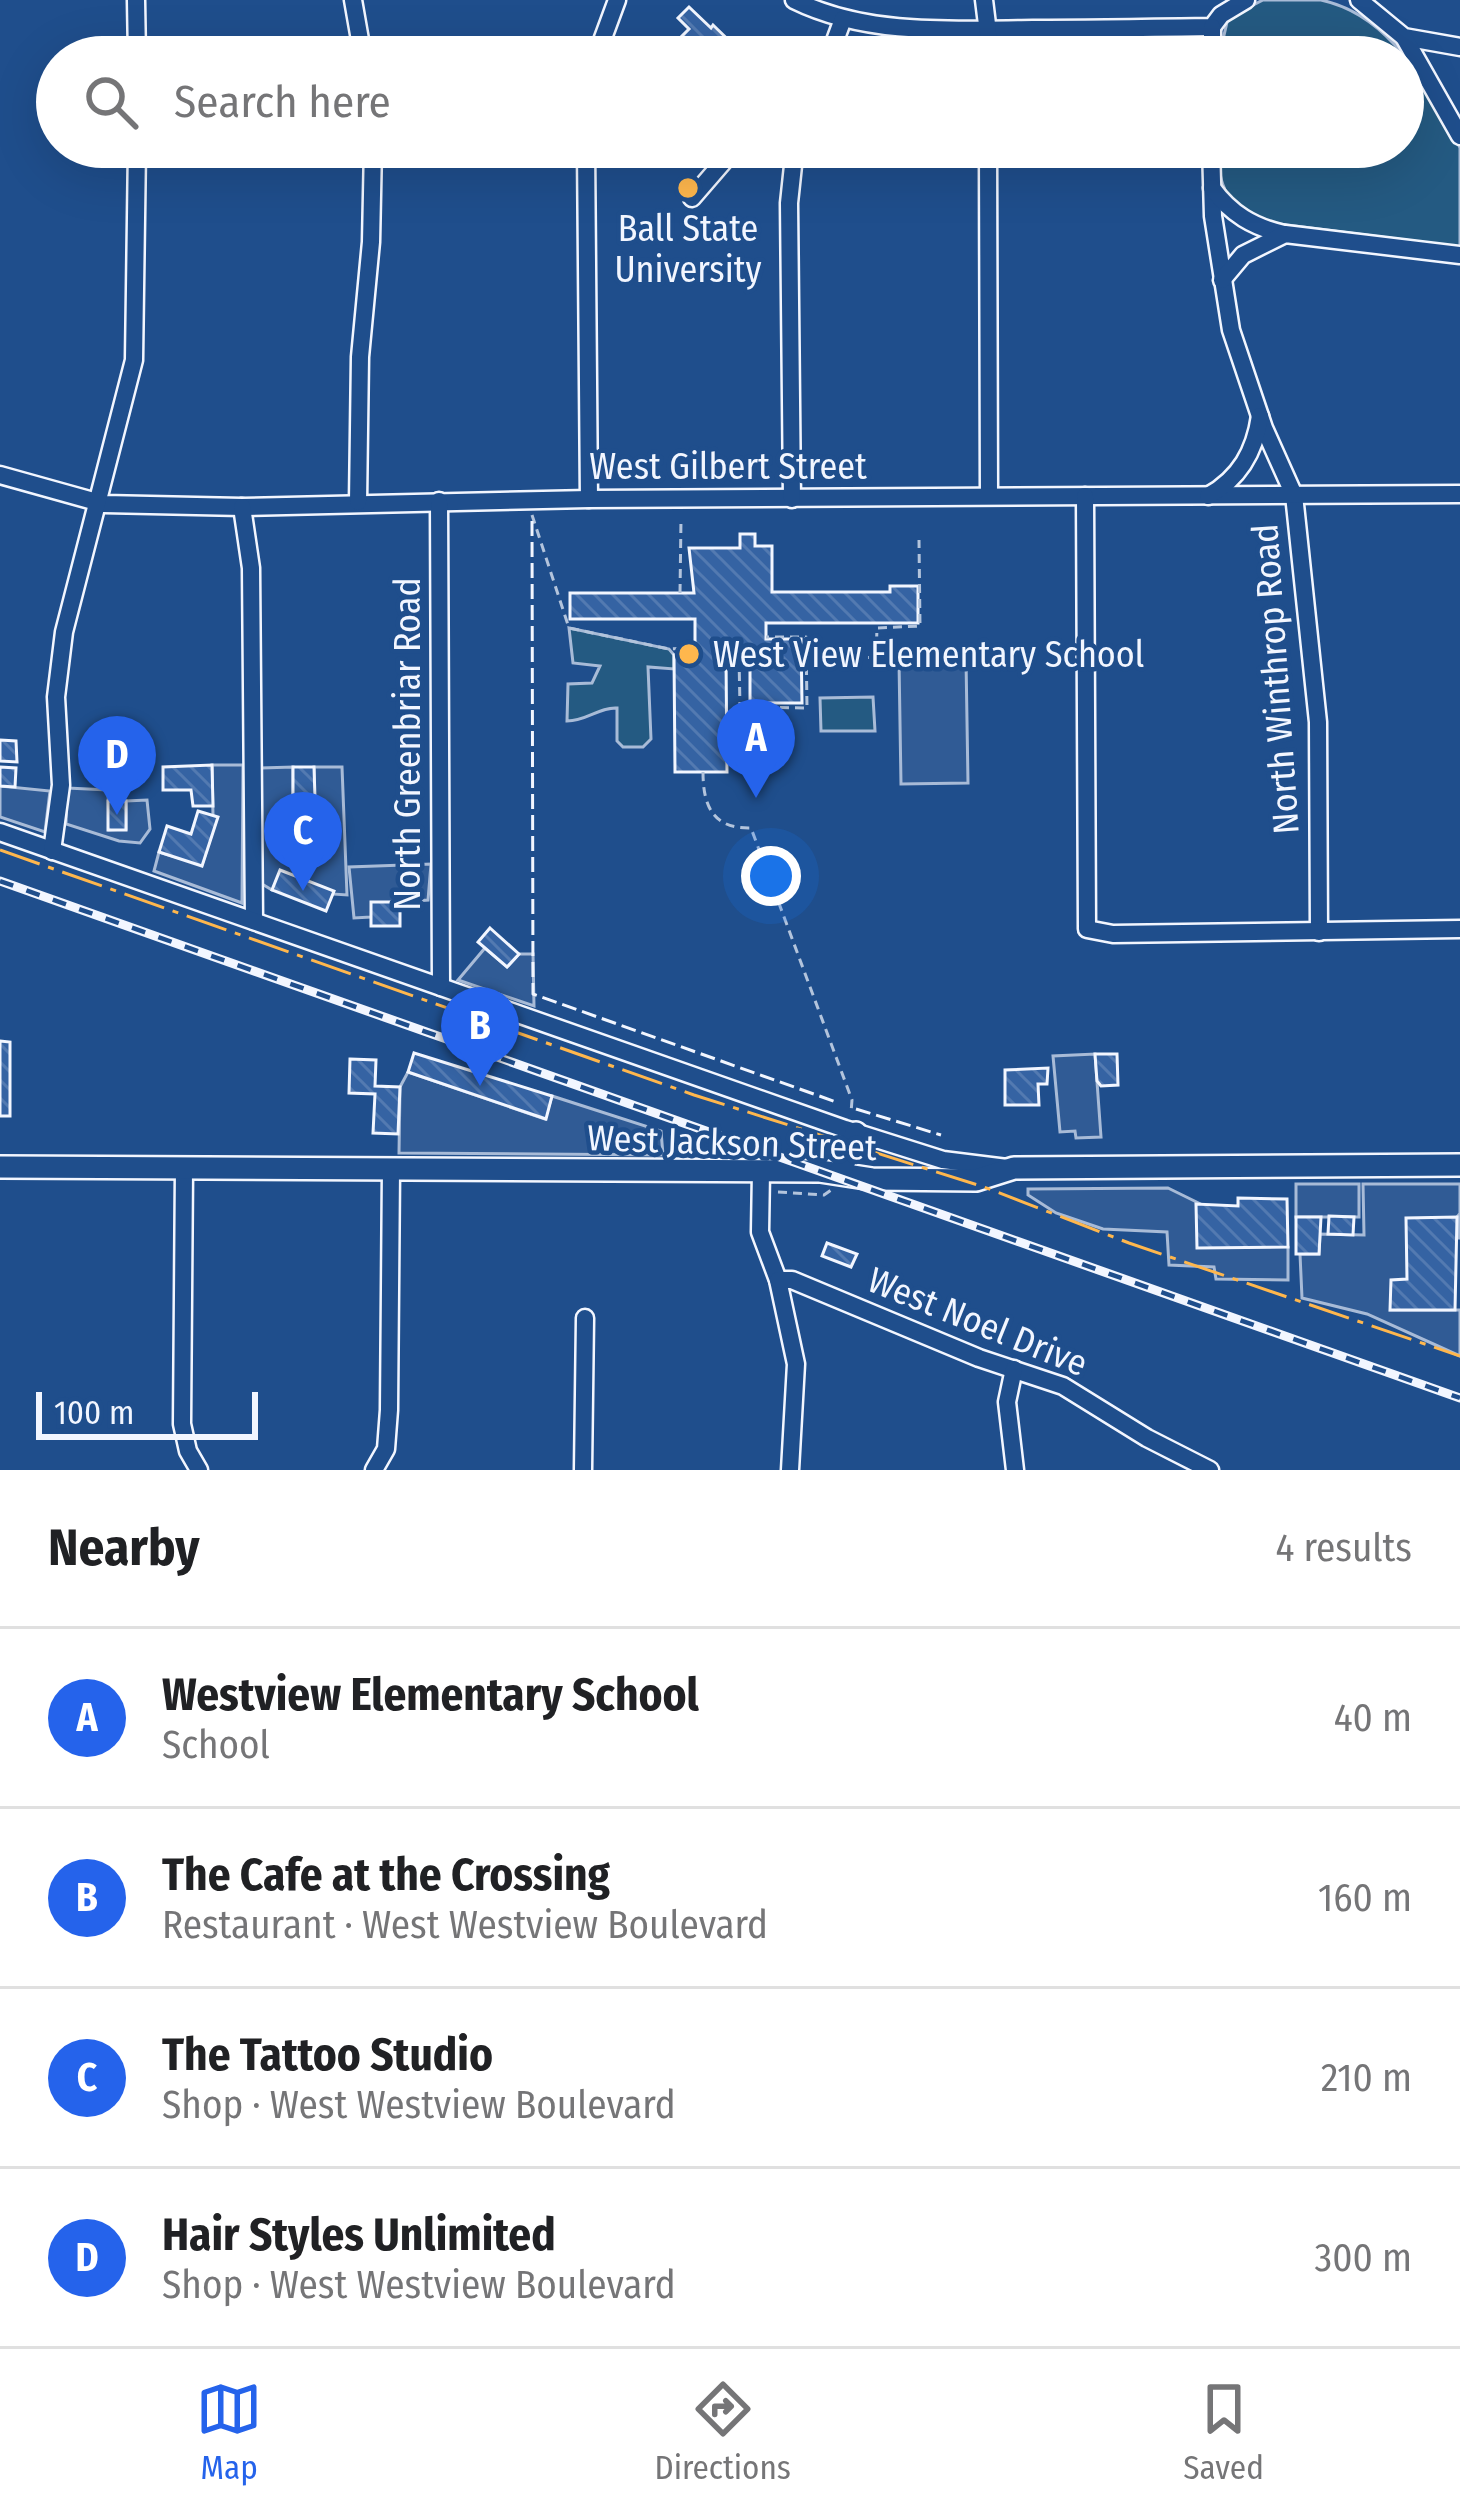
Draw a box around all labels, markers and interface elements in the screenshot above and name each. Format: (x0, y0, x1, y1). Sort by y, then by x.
search box (36, 36, 1424, 168)
icon: search (78, 69, 144, 135)
text: Search here (174, 75, 391, 129)
marker: Ball State University (675, 175, 701, 201)
place label: Ball State University (614, 207, 762, 292)
street label: West Gilbert Street (589, 445, 867, 489)
street label: North Winthrop Road (1243, 522, 1309, 836)
street label: North Greenbriar Road (386, 577, 430, 911)
place label: West View Elementary School (713, 633, 1144, 677)
marker: West View Elementary School (676, 641, 702, 667)
pin: A (717, 699, 795, 798)
pin: D (78, 716, 156, 815)
pin: C (264, 792, 342, 891)
your location (741, 846, 801, 906)
pin: B (441, 987, 519, 1086)
street label: West Jackson Street (586, 1116, 878, 1170)
street label: West Noel Drive (861, 1258, 1094, 1386)
scale bar (36, 1386, 258, 1439)
text: 100 m (54, 1393, 134, 1433)
text: Nearby (48, 1517, 200, 1579)
text: 4 results (1275, 1525, 1412, 1571)
text: Westview Elementary School (162, 1668, 699, 1722)
text: A (76, 1695, 98, 1741)
text: 40 m (1334, 1695, 1412, 1741)
text: School (162, 1722, 270, 1768)
text: The Cafe at the Crossing (162, 1848, 610, 1902)
text: B (76, 1875, 98, 1921)
text: 160 m (1318, 1875, 1412, 1921)
text: Restaurant · West Westview Boulevard (162, 1902, 768, 1948)
text: The Tattoo Studio (162, 2028, 493, 2082)
text: C (77, 2055, 97, 2101)
text: 210 m (1321, 2055, 1412, 2101)
text: Shop · West Westview Boulevard (162, 2082, 676, 2128)
text: Hair Styles Unlimited (162, 2208, 556, 2262)
text: D (75, 2235, 99, 2281)
text: 300 m (1315, 2235, 1412, 2281)
text: Shop · West Westview Boulevard (162, 2262, 676, 2308)
tab: Map (196, 2376, 262, 2488)
tab: Directions (654, 2376, 791, 2488)
tab: Saved (1183, 2376, 1264, 2488)

